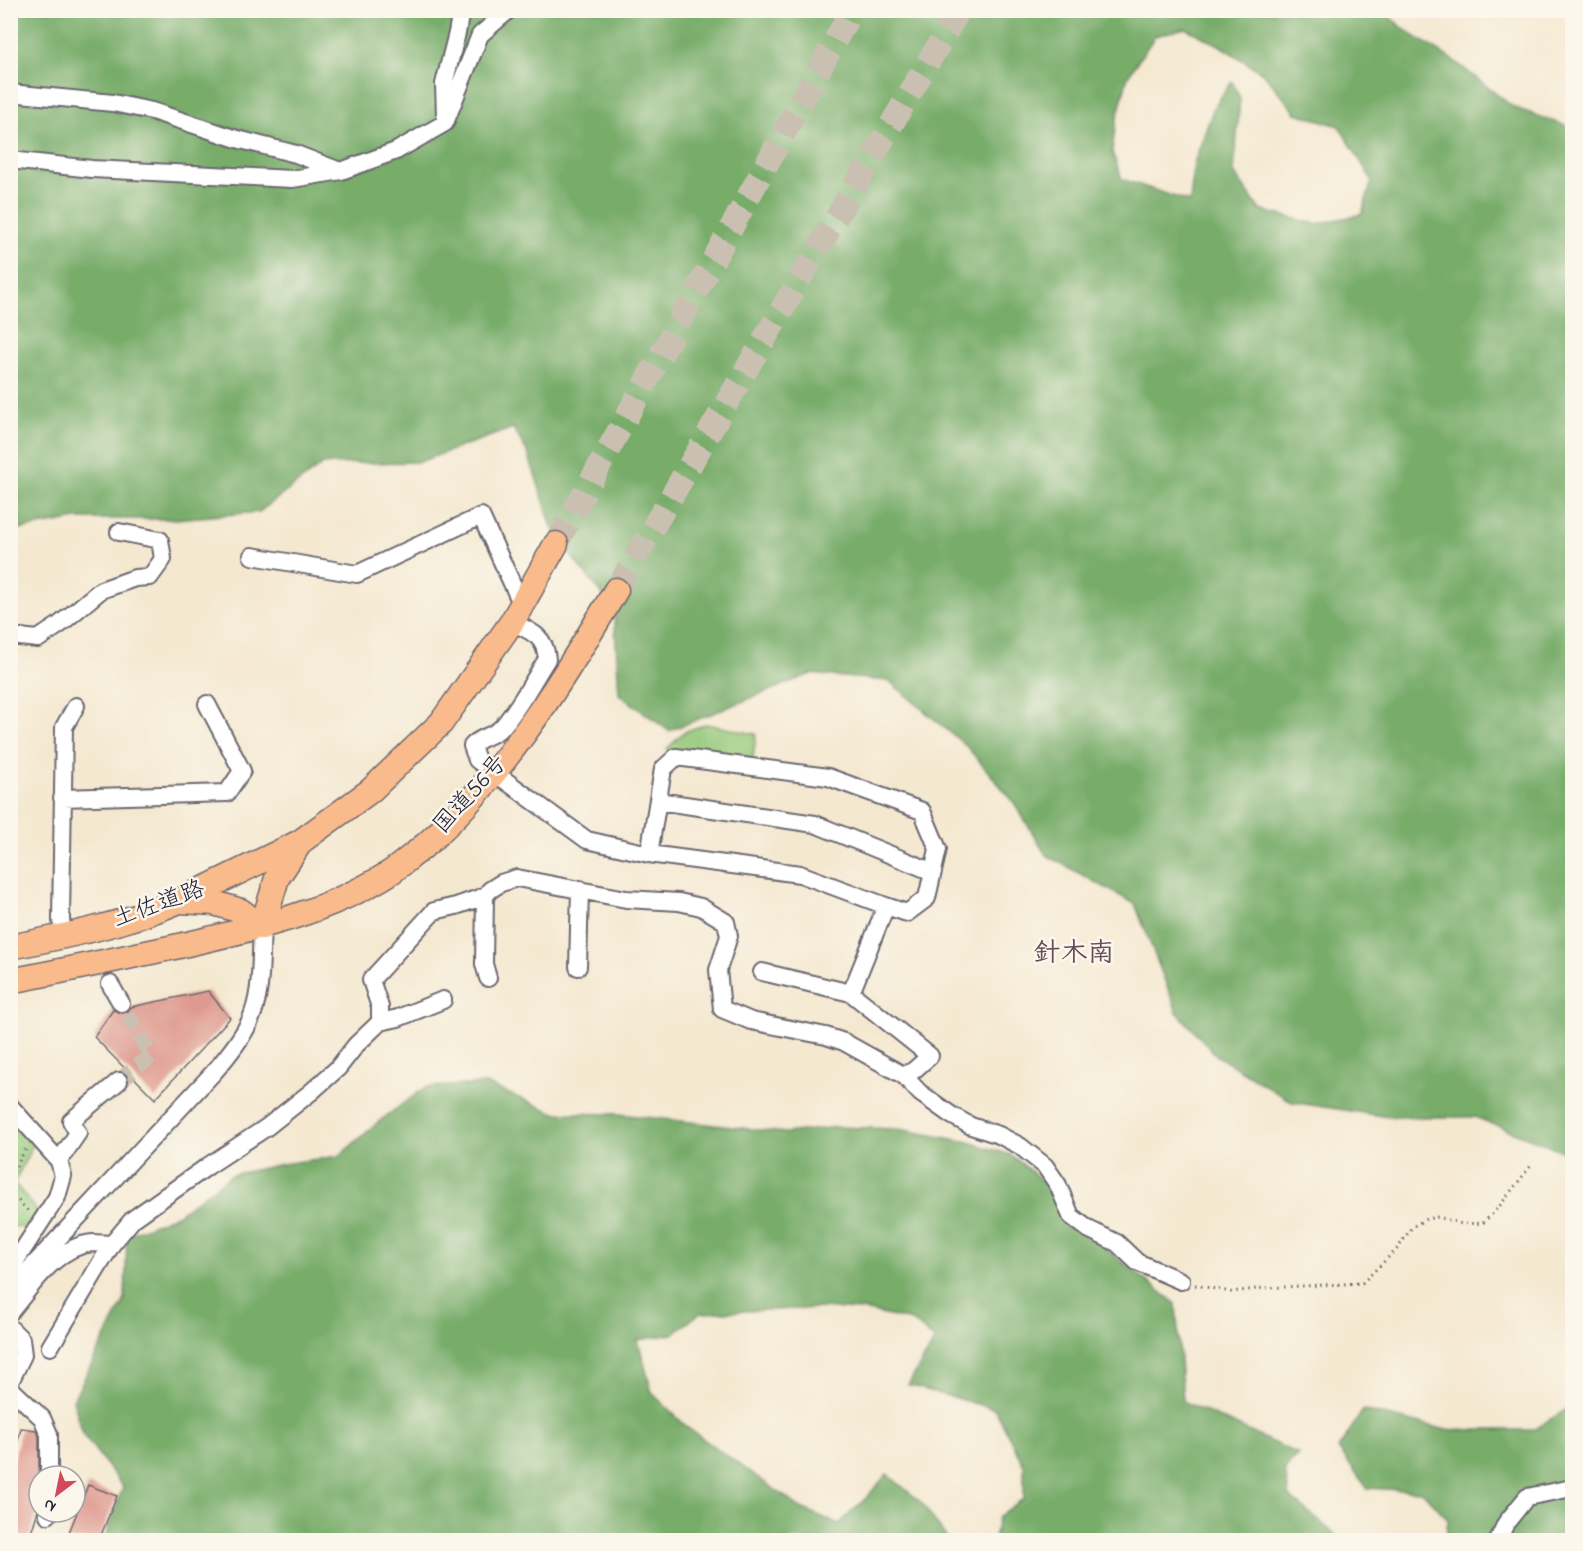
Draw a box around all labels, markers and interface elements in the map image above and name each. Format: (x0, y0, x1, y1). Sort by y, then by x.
street label: 国道56号 (426, 748, 516, 842)
street label: 土佐道路 (108, 872, 210, 938)
district label: 針木南 (1034, 935, 1115, 974)
north arrow (27, 1464, 87, 1524)
text: N (39, 1492, 61, 1518)

